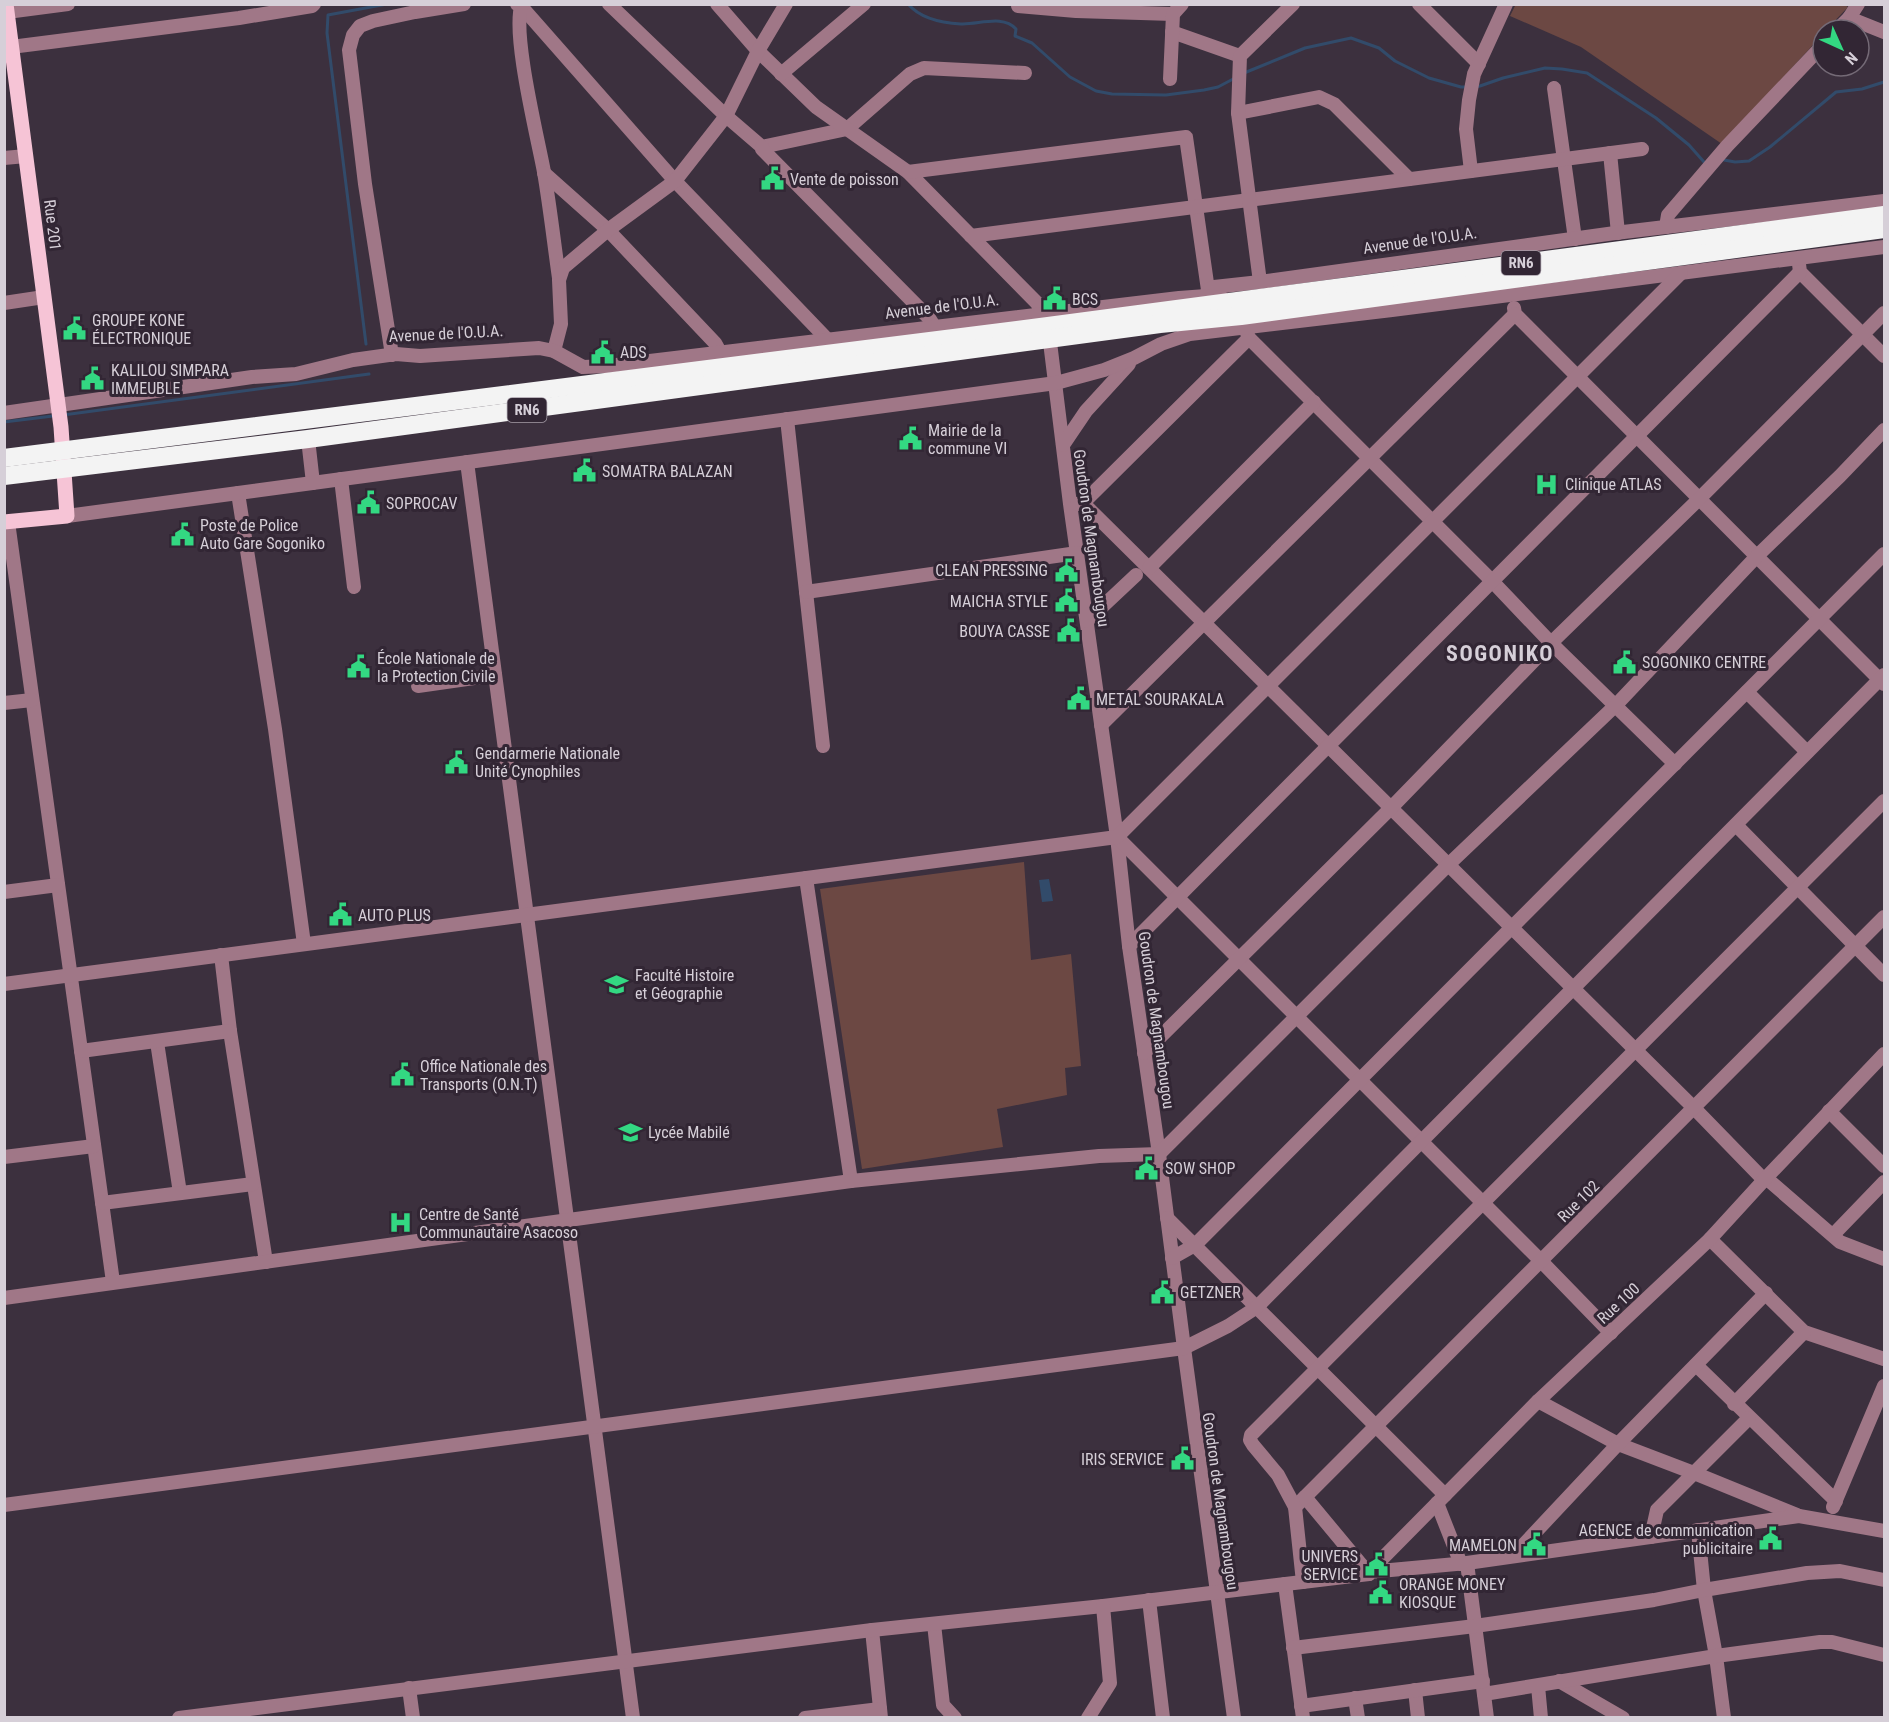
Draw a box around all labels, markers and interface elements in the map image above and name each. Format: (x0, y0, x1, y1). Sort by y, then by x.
north arrow (1811, 18, 1871, 78)
text: N (1841, 48, 1861, 68)
public building icon: Vente de poisson (759, 166, 785, 192)
place label: Vente de poisson (790, 170, 899, 189)
street label: Rue 201 (40, 199, 65, 252)
street label: Avenue de l'O.U.A. (1362, 223, 1478, 258)
road number: RN6 (1502, 251, 1540, 275)
public building icon: BCS (1041, 286, 1067, 312)
street label: Avenue de l'O.U.A. (884, 290, 1000, 323)
place label: BCS (1072, 290, 1098, 309)
place label: GROUPE KONE ÉLECTRONIQUE (92, 311, 191, 348)
public building icon: GROUPE KONE ÉLECTRONIQUE (61, 316, 87, 342)
street label: Avenue de l'O.U.A. (388, 321, 504, 346)
public building icon: ADS (589, 339, 615, 365)
place label: ADS (620, 343, 647, 362)
place label: KALILOU SIMPARA IMMEUBLE (111, 361, 229, 398)
public building icon: KALILOU SIMPARA IMMEUBLE (80, 366, 106, 392)
road number: RN6 (508, 398, 546, 422)
place label: Mairie de la commune VI (928, 421, 1007, 458)
public building icon: Mairie de la commune VI (897, 426, 923, 452)
street label: Goudron de Magnambougou (1070, 448, 1113, 628)
public building icon: SOMATRA BALAZAN (571, 458, 597, 484)
place label: SOMATRA BALAZAN (602, 462, 733, 481)
hospital icon: Clinique ATLAS (1534, 471, 1560, 497)
place label: Clinique ATLAS (1565, 475, 1662, 494)
public building icon: SOPROCAV (355, 490, 381, 516)
place label: SOPROCAV (386, 494, 458, 513)
place label: Poste de Police Auto Gare Sogoniko (200, 516, 325, 553)
public building icon: Poste de Police Auto Gare Sogoniko (169, 521, 195, 547)
public building icon: CLEAN PRESSING (1053, 557, 1079, 583)
place label: CLEAN PRESSING (935, 561, 1048, 580)
public building icon: MAICHA STYLE (1053, 588, 1079, 614)
place label: MAICHA STYLE (950, 592, 1048, 611)
public building icon: BOUYA CASSE (1055, 618, 1081, 644)
place label: BOUYA CASSE (959, 622, 1050, 641)
district label: SOGONIKO (1446, 641, 1554, 666)
place label: École Nationale de la Protection Civile (377, 649, 496, 686)
public building icon: SOGONIKO CENTRE (1611, 649, 1637, 675)
place label: SOGONIKO CENTRE (1642, 653, 1766, 672)
public building icon: École Nationale de la Protection Civile (346, 654, 372, 680)
public building icon: METAL SOURAKALA (1065, 686, 1091, 712)
place label: METAL SOURAKALA (1096, 690, 1224, 709)
place label: Gendarmerie Nationale Unité Cynophiles (475, 744, 620, 781)
public building icon: Gendarmerie Nationale Unité Cynophiles (444, 749, 470, 775)
public building icon: AUTO PLUS (327, 902, 353, 928)
place label: AUTO PLUS (358, 906, 431, 925)
street label: Goudron de Magnambougou (1135, 930, 1178, 1110)
place label: Faculté Histoire et Géographie (635, 966, 734, 1003)
school or university icon: Faculté Histoire et Géographie (604, 971, 630, 997)
place label: Office Nationale des Transports (O.N.T) (420, 1057, 547, 1094)
public building icon: Office Nationale des Transports (O.N.T) (389, 1062, 415, 1088)
school or university icon: Lycée Mabilé (617, 1119, 643, 1145)
place label: Lycée Mabilé (648, 1123, 730, 1142)
public building icon: SOW SHOP (1134, 1155, 1160, 1181)
place label: SOW SHOP (1165, 1159, 1236, 1178)
street label: Rue 102 (1554, 1176, 1603, 1226)
place label: Centre de Santé Communautaire Asacoso (419, 1205, 578, 1242)
hospital icon: Centre de Santé Communautaire Asacoso (388, 1210, 414, 1236)
public building icon: GETZNER (1149, 1279, 1175, 1305)
street label: Rue 100 (1593, 1279, 1644, 1328)
place label: GETZNER (1180, 1283, 1241, 1302)
street label: Goudron de Magnambougou (1199, 1411, 1242, 1591)
public building icon: IRIS SERVICE (1169, 1446, 1195, 1472)
place label: IRIS SERVICE (1081, 1450, 1164, 1469)
place label: AGENCE de communication publicitaire (1579, 1521, 1753, 1558)
public building icon: AGENCE de communication publicitaire (1758, 1526, 1784, 1552)
public building icon: MAMELON (1522, 1532, 1548, 1558)
place label: MAMELON (1449, 1536, 1517, 1555)
place label: UNIVERS SERVICE (1301, 1547, 1358, 1584)
public building icon: UNIVERS SERVICE (1363, 1552, 1389, 1578)
place label: ORANGE MONEY KIOSQUE (1399, 1575, 1506, 1612)
public building icon: ORANGE MONEY KIOSQUE (1368, 1580, 1394, 1606)

